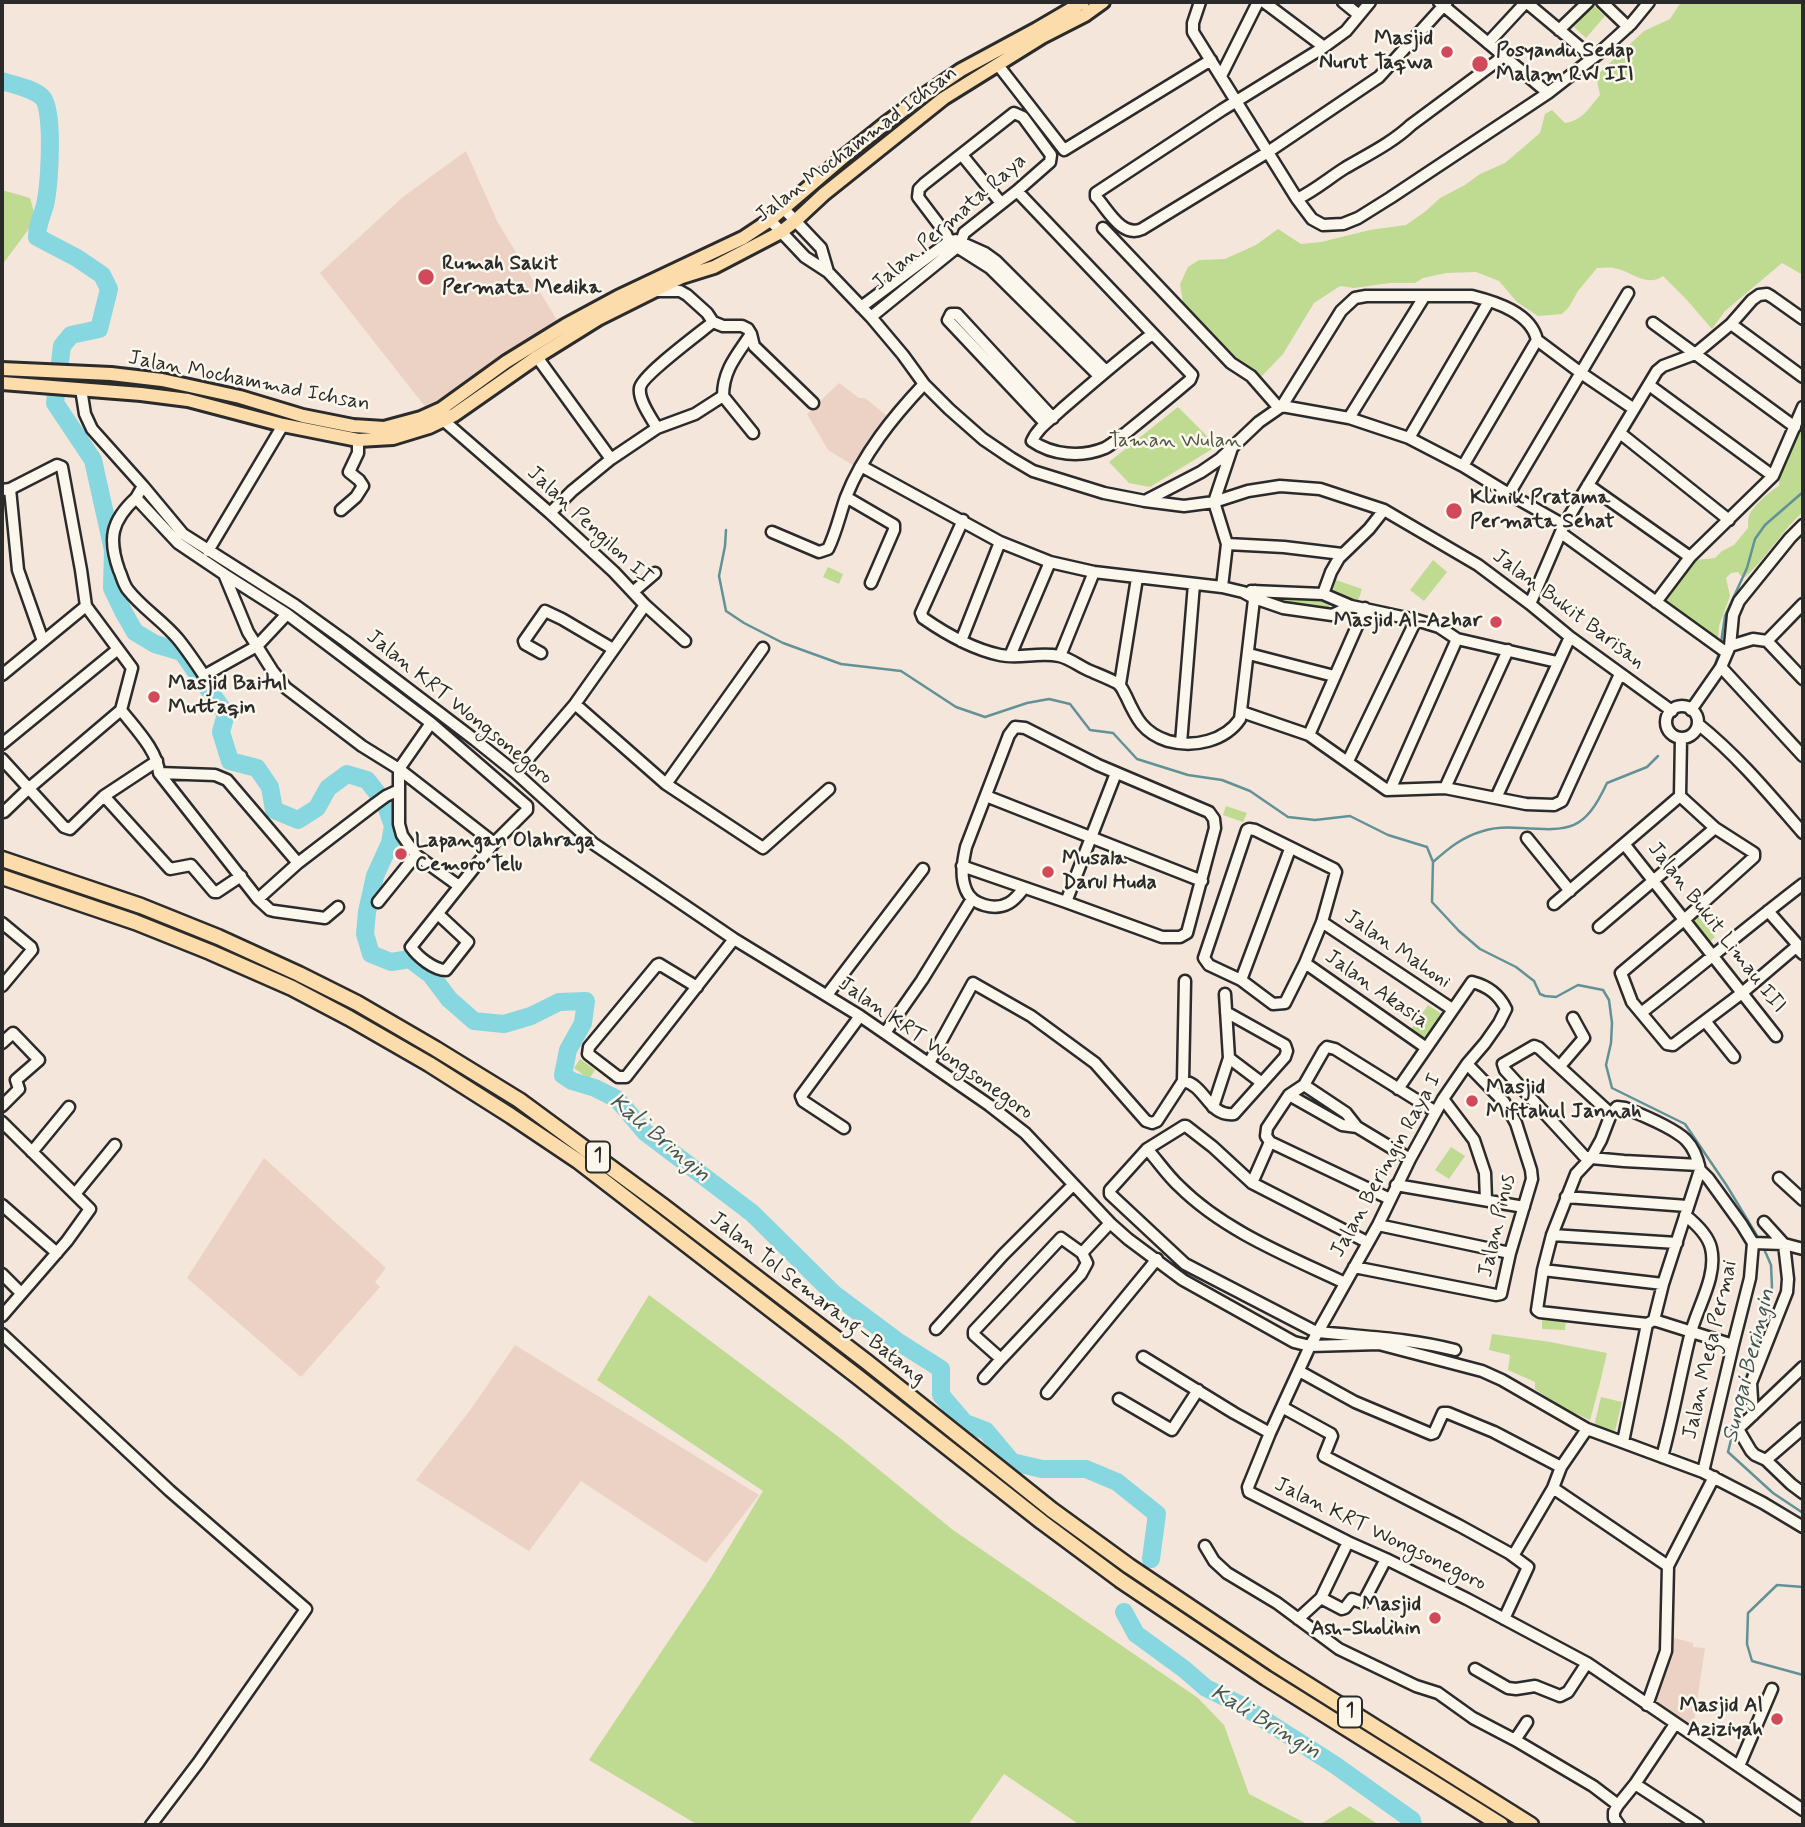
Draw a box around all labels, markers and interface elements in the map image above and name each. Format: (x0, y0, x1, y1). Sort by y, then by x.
place label: Masjid Nurut Taqwa (1319, 27, 1433, 77)
place label: Posyandu Sedap Malam RW III (1496, 39, 1634, 89)
marker: Masjid Nurut Taqwa (1439, 44, 1455, 60)
marker: Posyandu Sedap Malam RW III (1470, 54, 1490, 74)
street label: Jalan Mochammad Ichsan (751, 61, 963, 229)
street label: Jalan Permata Raya (868, 149, 1032, 297)
place label: Rumah Sakit Permata Medika (442, 252, 601, 302)
marker: Rumah Sakit Permata Medika (416, 267, 436, 287)
street label: Jalan Mochammad Ichsan (126, 346, 372, 418)
park label: Taman Wulan (1109, 429, 1241, 455)
street label: Jalan Pengilon II (521, 461, 657, 591)
place label: Klinik Pratama Permata Sehat (1470, 486, 1614, 536)
marker: Klinik Pratama Permata Sehat (1444, 501, 1464, 521)
street label: Jalan Bukit Barisan (1487, 544, 1649, 676)
place label: Masjid Al-Azhar (1334, 609, 1482, 635)
marker: Masjid Al-Azhar (1488, 614, 1504, 630)
street label: Jalan KRT Wongsonegoro (361, 625, 557, 791)
place label: Masjid Baitul Muttaqin (168, 672, 287, 722)
marker: Masjid Baitul Muttaqin (146, 689, 162, 705)
place label: Lapangan Olahraga Cemoro Telu (415, 829, 595, 879)
street label: Jalan Bukit Limau III (1641, 837, 1791, 1019)
marker: Lapangan Olahraga Cemoro Telu (393, 846, 409, 862)
place label: Musala Darul Huda (1062, 847, 1157, 897)
marker: Musala Darul Huda (1040, 864, 1056, 880)
street label: Jalan Mahoni (1339, 905, 1455, 995)
street label: Jalan Akasia (1319, 945, 1433, 1035)
street label: Jalan KRT Wongsonegoro (832, 972, 1038, 1126)
street label: Jalan Beringin Raya I (1326, 1070, 1448, 1262)
place label: Masjid Miftahul Jannah (1486, 1076, 1642, 1126)
water label: Kali Bringin (603, 1089, 715, 1189)
marker: Masjid Miftahul Jannah (1464, 1093, 1480, 1109)
road number: 1 (586, 1142, 610, 1172)
street label: Jalan Pinus (1474, 1172, 1522, 1280)
street label: Jalan Tol Semarang–Batang (704, 1207, 930, 1391)
street label: Jalan Mega Permai (1678, 1258, 1744, 1442)
water label: Sungai Beringin (1718, 1286, 1782, 1446)
street label: Jalan KRT Wongsonegoro (1270, 1473, 1490, 1597)
place label: Masjid Ash-Sholihin (1311, 1593, 1421, 1643)
marker: Masjid Ash-Sholihin (1427, 1610, 1443, 1626)
water label: Kali Bringin (1205, 1679, 1325, 1767)
place label: Masjid Al Aziziyah (1679, 1694, 1763, 1744)
road number: 1 (1338, 1696, 1362, 1728)
marker: Masjid Al Aziziyah (1769, 1711, 1785, 1727)

